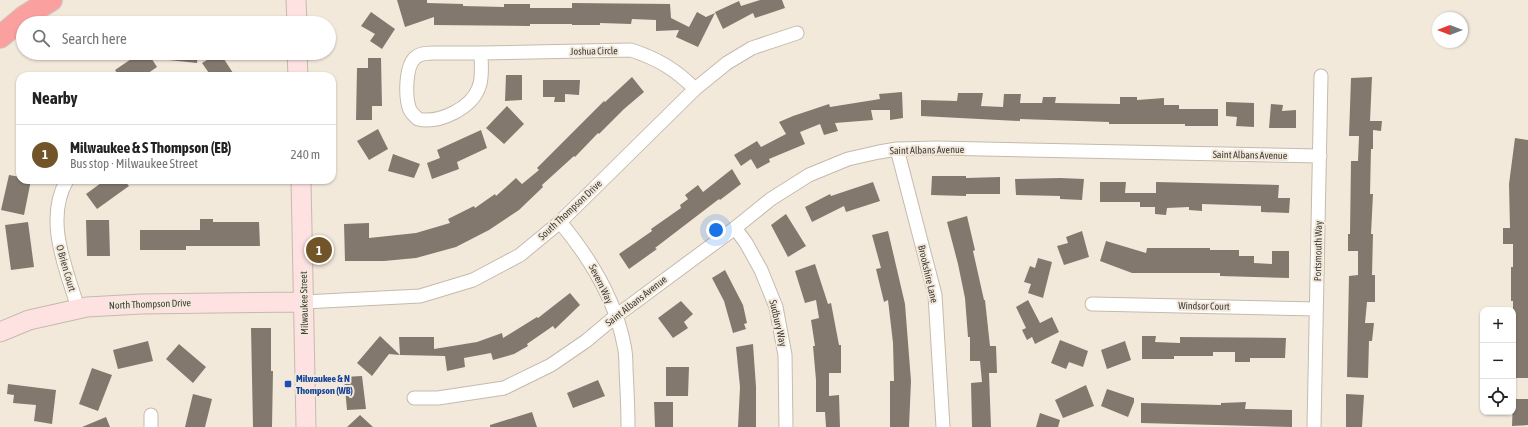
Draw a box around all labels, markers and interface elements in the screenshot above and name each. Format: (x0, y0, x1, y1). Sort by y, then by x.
north arrow (1432, 12, 1468, 48)
search box (16, 16, 336, 60)
icon: search (30, 27, 52, 49)
text: Search here (62, 30, 127, 47)
street label: Joshua Circle (570, 45, 618, 57)
text: Nearby (32, 88, 78, 108)
text: Milwaukee & S Thompson (EB) (70, 139, 231, 156)
street label: Saint Albans Avenue (890, 144, 965, 156)
text: 1 (42, 147, 48, 162)
text: 240 m (291, 147, 320, 162)
street label: Saint Albans Avenue (1213, 149, 1288, 161)
text: Bus stop · Milwaukee Street (70, 156, 198, 171)
street label: South Thompson Drive (536, 178, 604, 242)
your location (706, 220, 726, 240)
street label: Portsmouth Way (1312, 221, 1324, 281)
pin: 1 (306, 235, 332, 265)
street label: O Brien Court (54, 244, 78, 293)
street label: Brookshire Lane (916, 244, 940, 304)
street label: Severn Way (587, 263, 615, 305)
street label: Milwaukee Street (298, 271, 310, 335)
street label: Saint Albans Avenue (603, 273, 669, 328)
street label: North Thompson Drive (109, 297, 192, 311)
street label: Sudbury Way (767, 299, 789, 347)
street label: Windsor Court (1178, 300, 1230, 312)
map controls (1480, 307, 1516, 415)
button: + (1480, 307, 1516, 343)
button: − (1480, 343, 1516, 379)
place label: Milwaukee & N Thompson (WB) (296, 373, 353, 396)
marker: Milwaukee & N Thompson (WB) (283, 379, 293, 389)
button: locate (1480, 379, 1516, 415)

